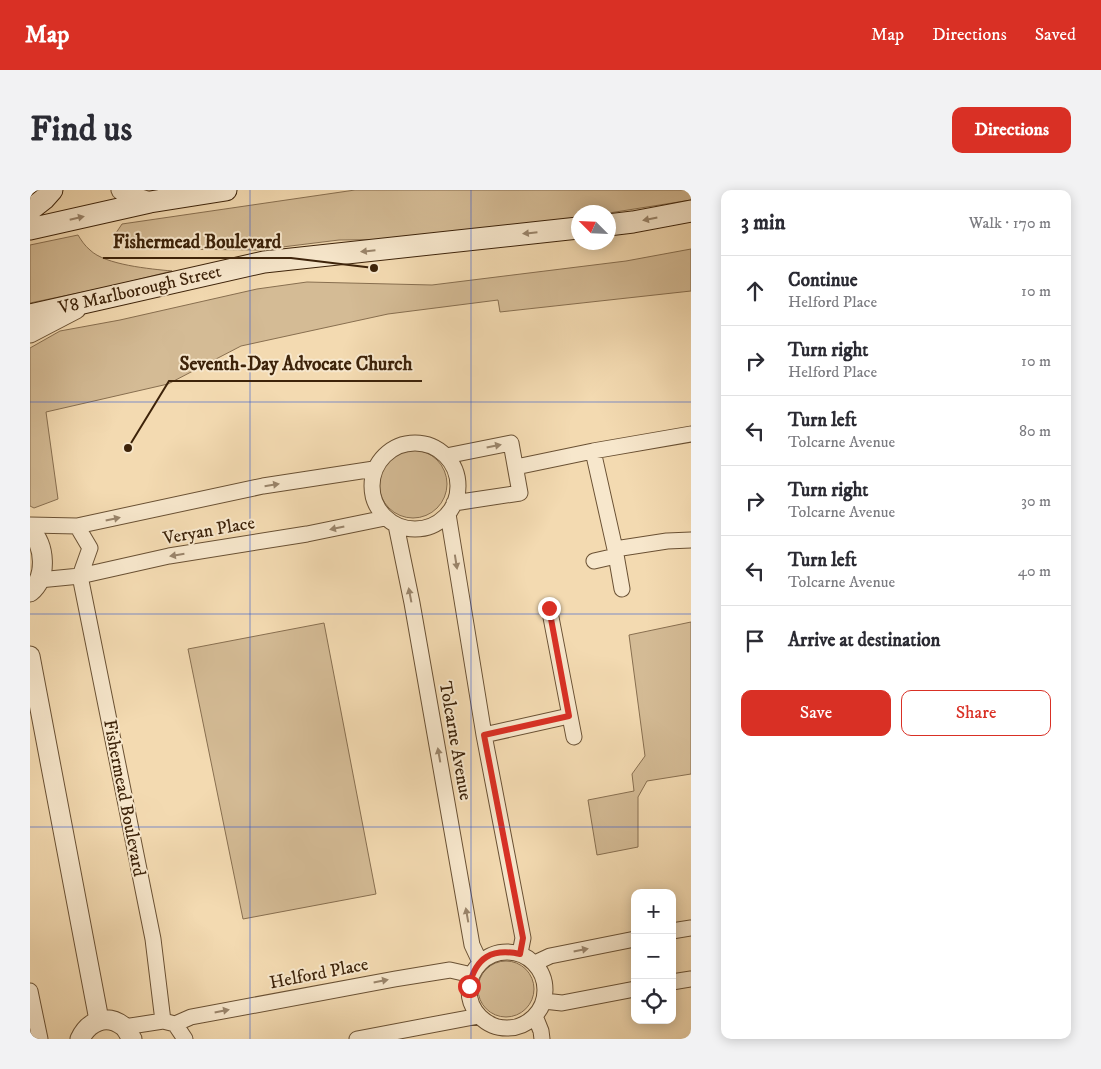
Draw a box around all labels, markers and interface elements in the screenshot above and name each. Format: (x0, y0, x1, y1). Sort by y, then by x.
text: Map (25, 20, 69, 50)
text: Map (871, 24, 904, 46)
text: Directions (932, 24, 1007, 46)
text: Saved (1035, 24, 1076, 46)
button: Directions (952, 107, 1071, 153)
text: Find us (30, 108, 132, 152)
north arrow (571, 205, 616, 250)
text: 3 min (741, 210, 786, 236)
text: Walk · 170 m (969, 213, 1051, 233)
one-way arrow (70, 214, 85, 222)
one-way arrow (642, 215, 657, 223)
callout: Fishermead Boulevard (103, 224, 291, 258)
one-way arrow (522, 229, 538, 237)
text: Fishermead Boulevard (113, 231, 282, 254)
one-way arrow (360, 247, 376, 255)
street label: V8 Marlborough Street (56, 261, 224, 320)
text: Continue (788, 269, 858, 292)
icon: ahead (741, 277, 769, 305)
text: 10 m (1021, 281, 1051, 301)
text: Helford Place (788, 292, 877, 312)
text: Turn right (788, 339, 868, 362)
callout: Seventh-Day Advocate Church (169, 347, 422, 381)
icon: right (741, 347, 769, 375)
text: 10 m (1021, 351, 1051, 371)
text: Seventh-Day Advocate Church (180, 353, 413, 376)
text: Helford Place (788, 362, 877, 382)
text: Turn left (788, 409, 857, 432)
icon: left (741, 417, 769, 445)
text: 80 m (1019, 421, 1051, 441)
text: Tolcarne Avenue (788, 432, 895, 452)
one-way arrow (486, 442, 502, 450)
text: Turn right (788, 479, 868, 502)
one-way arrow (264, 481, 280, 489)
icon: right (741, 487, 769, 515)
text: 30 m (1021, 491, 1051, 511)
text: Tolcarne Avenue (788, 502, 895, 522)
street label: Veryan Place (160, 512, 257, 550)
one-way arrow (105, 515, 121, 523)
one-way arrow (329, 524, 345, 532)
text: Turn left (788, 549, 857, 572)
one-way arrow (168, 552, 184, 560)
one-way arrow (452, 554, 460, 570)
icon: left (741, 557, 769, 585)
text: 40 m (1018, 561, 1051, 581)
text: Tolcarne Avenue (788, 572, 895, 592)
one-way arrow (406, 587, 414, 603)
route end (538, 597, 561, 620)
icon: arrive (741, 627, 769, 655)
text: Arrive at destination (788, 629, 940, 652)
street label: Tolcarne Avenue (434, 680, 476, 802)
button: Save (741, 690, 891, 736)
button: Share (901, 690, 1051, 736)
street label: Fishermead Boulevard (98, 718, 150, 878)
one-way arrow (434, 747, 442, 763)
map controls (631, 889, 676, 1024)
button: + (631, 889, 676, 934)
one-way arrow (462, 907, 470, 923)
button: − (631, 934, 676, 979)
one-way arrow (574, 946, 589, 954)
street label: Helford Place (268, 954, 370, 994)
route start (458, 975, 481, 998)
one-way arrow (374, 977, 390, 985)
button: locate (631, 979, 676, 1024)
one-way arrow (214, 1007, 230, 1015)

